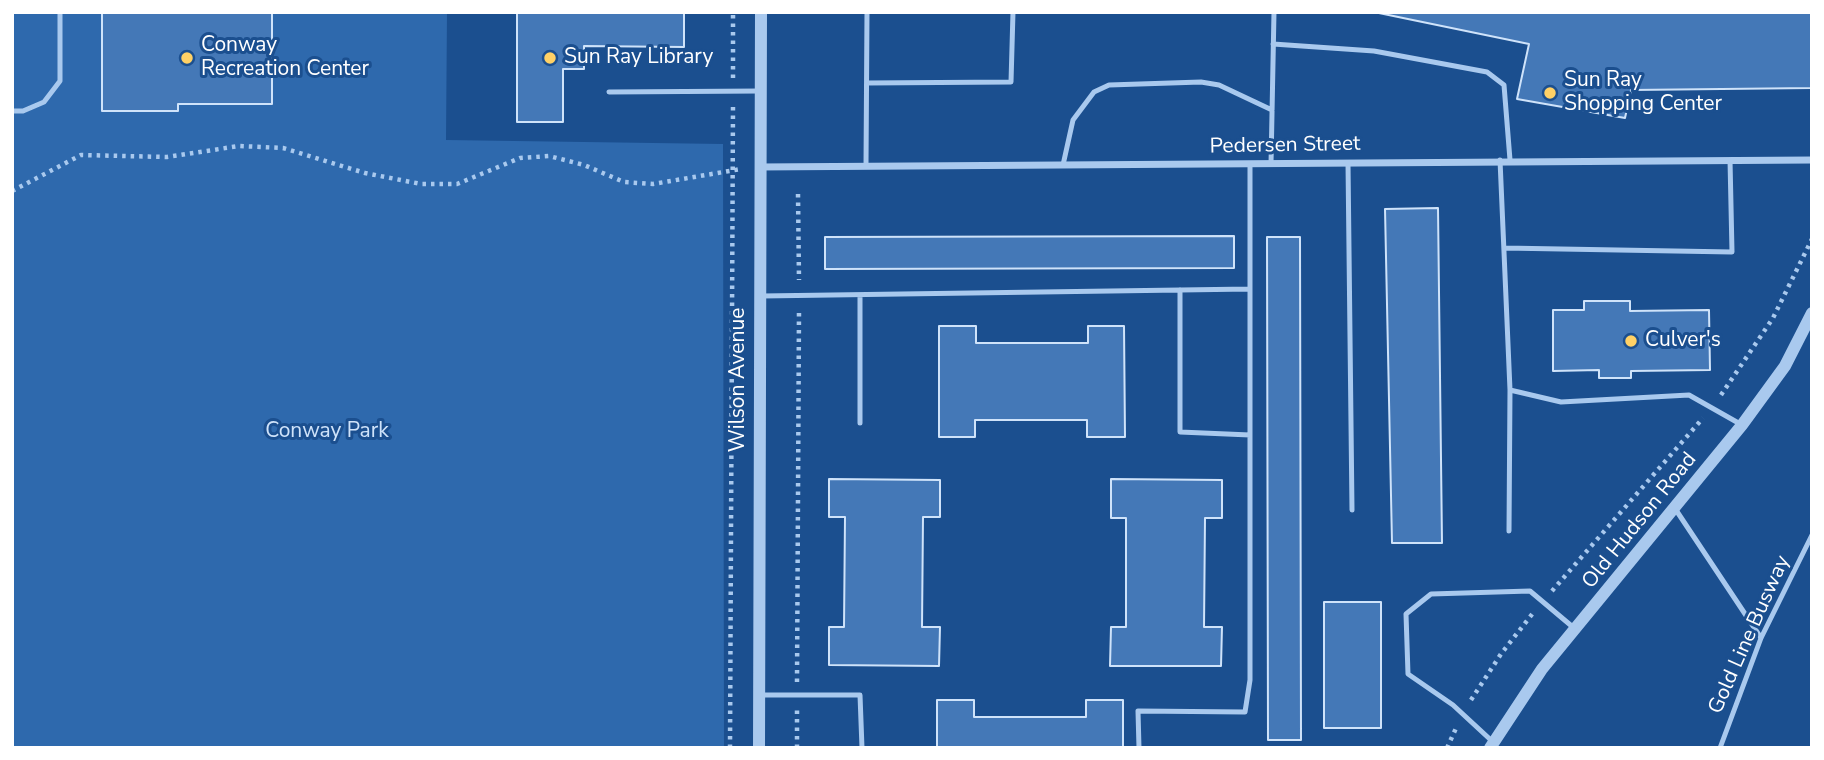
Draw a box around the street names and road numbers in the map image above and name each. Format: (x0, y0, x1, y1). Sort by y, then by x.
street label: Pedersen Street (1209, 132, 1361, 160)
street label: Wilson Avenue (726, 308, 752, 452)
street label: Old Hudson Road (1577, 448, 1703, 594)
street label: Gold Line Busway (1704, 552, 1796, 718)

